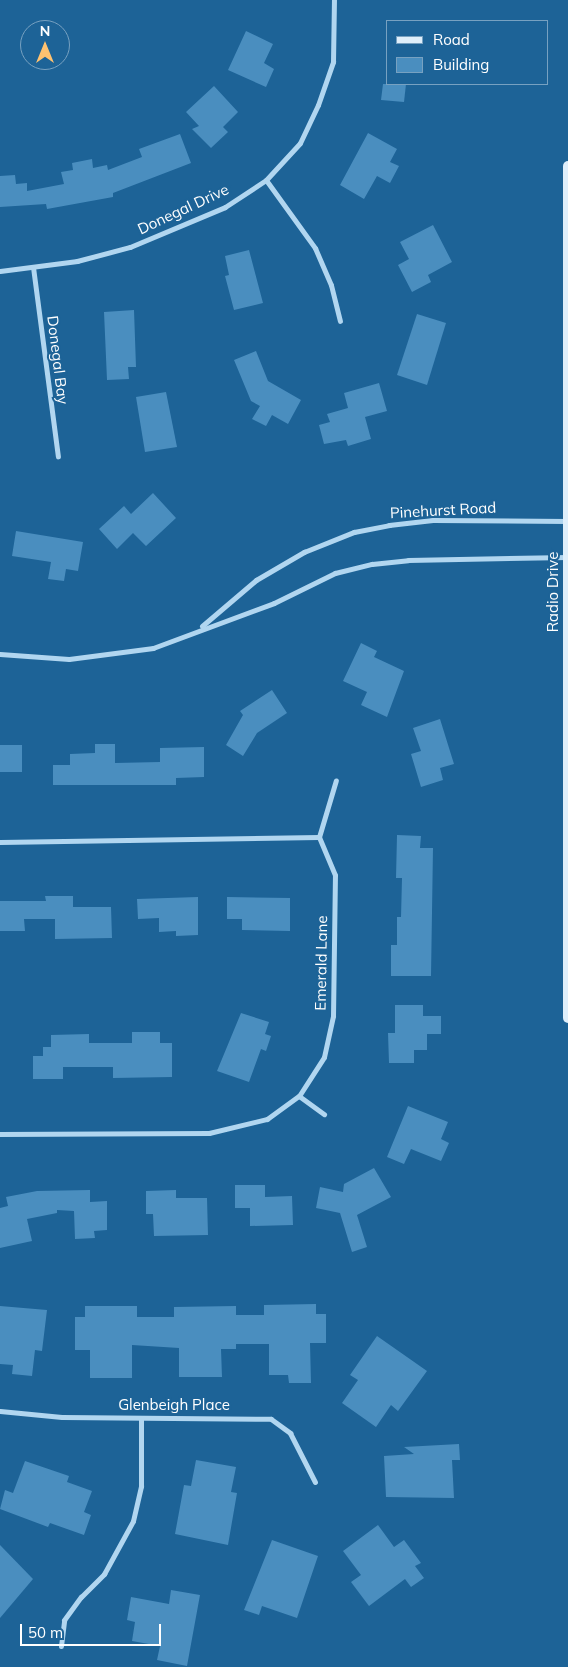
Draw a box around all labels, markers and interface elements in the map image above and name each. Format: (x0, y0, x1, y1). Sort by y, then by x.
north arrow (20, 20, 70, 70)
legend (386, 20, 548, 85)
text: N (40, 22, 50, 40)
text: Road (433, 30, 470, 49)
text: Building (433, 55, 489, 74)
street label: Donegal Drive (135, 180, 231, 238)
street label: Donegal Bay (44, 315, 72, 405)
street label: Pinehurst Road (389, 498, 497, 522)
street label: Radio Drive (544, 552, 562, 632)
street label: Emerald Lane (311, 915, 331, 1011)
street label: Glenbeigh Place (118, 1396, 230, 1414)
scale bar (22, 1614, 164, 1646)
text: 50 m (28, 1623, 63, 1642)

